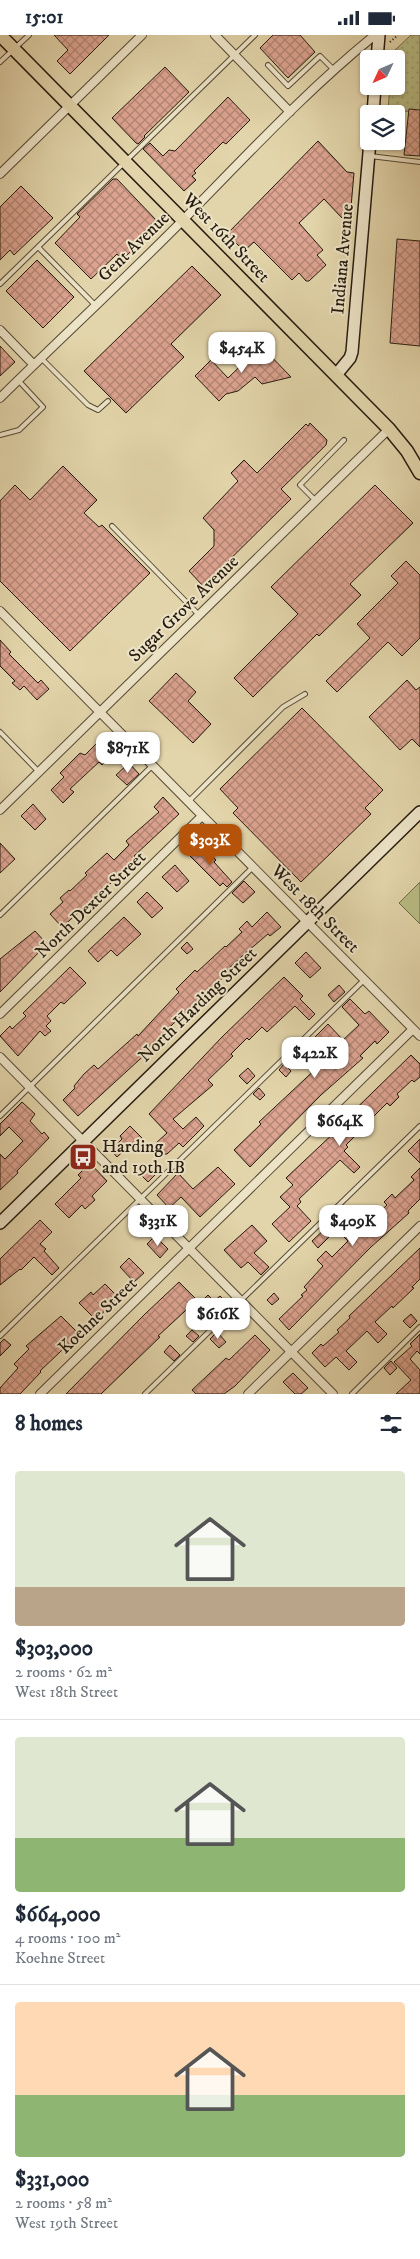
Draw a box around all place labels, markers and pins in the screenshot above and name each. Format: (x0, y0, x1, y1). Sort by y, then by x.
pin: $454K (207, 331, 277, 374)
pin: $871K (93, 731, 163, 774)
pin: $303K (175, 823, 245, 866)
pin: $422K (280, 1037, 350, 1079)
pin: $664K (305, 1105, 375, 1147)
place label: Harding and 19th IB (102, 1136, 185, 1179)
bus stop icon: Harding and 19th IB (68, 1142, 98, 1172)
pin: $331K (123, 1205, 193, 1247)
pin: $409K (318, 1205, 388, 1247)
pin: $616K (183, 1297, 253, 1340)

